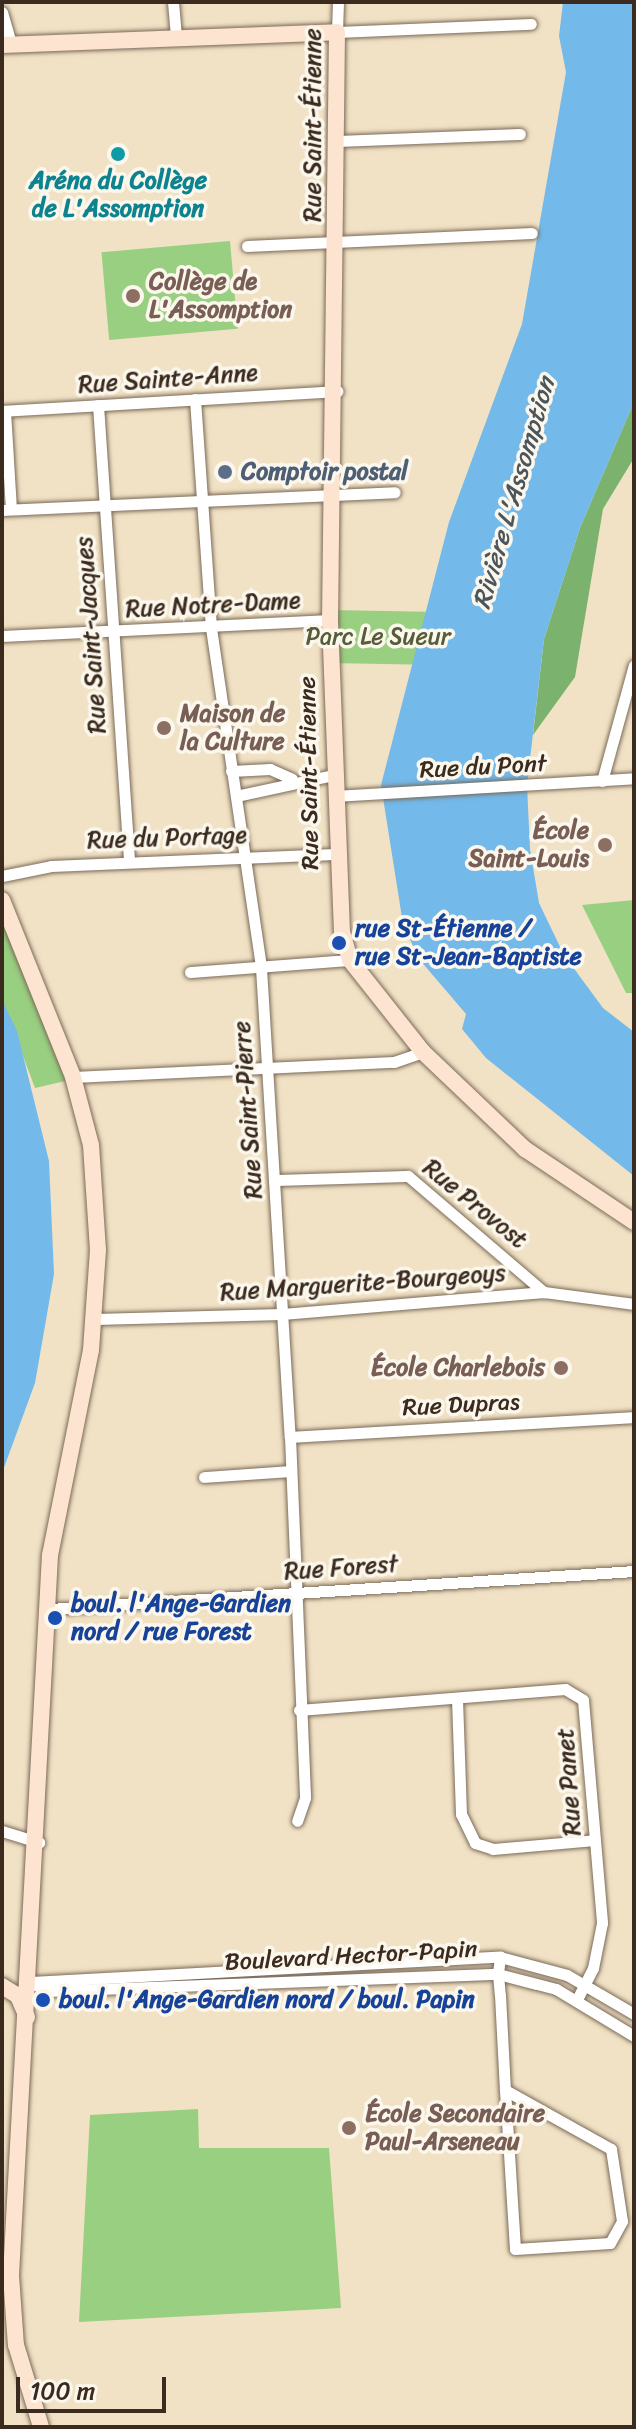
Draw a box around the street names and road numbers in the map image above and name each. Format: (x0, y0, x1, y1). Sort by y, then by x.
street label: Rue Saint-Étienne (299, 28, 327, 222)
street label: Rue Sainte-Anne (77, 358, 259, 400)
street label: Rue Saint-Jacques (70, 535, 112, 735)
street label: Rue Notre-Dame (124, 586, 302, 624)
street label: Rue Saint-Étienne (293, 676, 325, 870)
street label: Rue du Pont (418, 749, 548, 785)
street label: Rue du Portage (86, 821, 248, 855)
street label: Rue Saint-Pierre (227, 1020, 269, 1200)
street label: Rue Provost (417, 1153, 533, 1255)
street label: Rue Marguerite-Bourgeoys (220, 1259, 506, 1307)
street label: Rue Dupras (402, 1388, 520, 1422)
street label: Rue Forest (283, 1550, 399, 1586)
street label: Rue Panet (551, 1727, 587, 1837)
street label: Boulevard Hector-Papin (223, 1935, 479, 1977)

